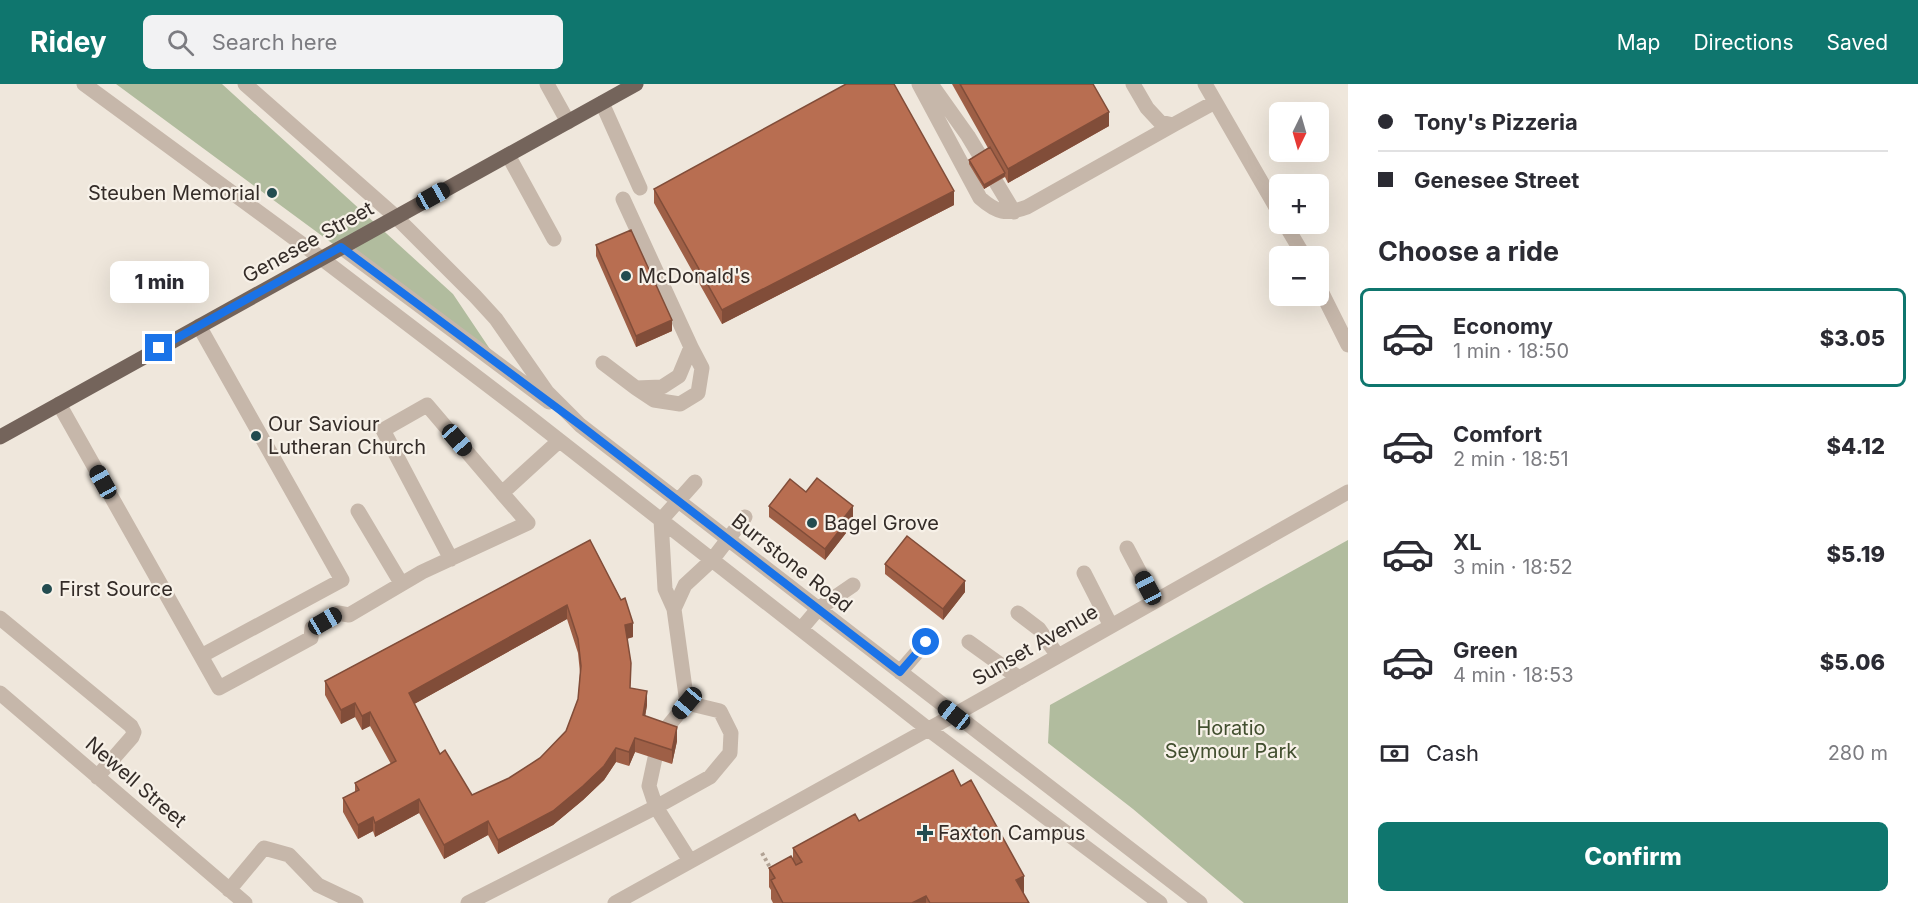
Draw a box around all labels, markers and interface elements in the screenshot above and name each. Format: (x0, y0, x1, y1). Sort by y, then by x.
search box (143, 15, 563, 69)
text: Ridey (30, 25, 107, 59)
icon: search (164, 26, 197, 59)
text: Search here (212, 29, 337, 55)
text: Map (1617, 30, 1660, 55)
text: Directions (1693, 30, 1794, 55)
text: Saved (1827, 30, 1888, 55)
north arrow (1269, 102, 1329, 162)
map controls (1269, 102, 1329, 306)
text: Tony's Pizzeria (1414, 109, 1578, 135)
text: Genesee Street (1414, 167, 1579, 193)
button: + (1269, 174, 1329, 234)
car (413, 179, 453, 213)
place label: Steuben Memorial (88, 181, 260, 205)
marker: Steuben Memorial (265, 186, 279, 200)
street label: Genesee Street (238, 196, 378, 288)
text: Choose a ride (1378, 235, 1559, 268)
button: − (1269, 246, 1329, 306)
callout: 1 min (110, 261, 208, 303)
place label: McDonald's (638, 264, 751, 288)
marker: McDonald's (619, 269, 633, 283)
text: 1 min (134, 270, 185, 294)
icon: car (1381, 311, 1435, 365)
text: Economy (1453, 313, 1553, 339)
text: $3.05 (1820, 325, 1885, 351)
route end (145, 334, 172, 361)
text: 1 min · 18:50 (1453, 339, 1569, 363)
place label: Our Saviour Lutheran Church (268, 412, 426, 459)
icon: car (1381, 419, 1435, 473)
car (438, 421, 476, 459)
text: Comfort (1453, 421, 1542, 447)
marker: Our Saviour Lutheran Church (249, 429, 263, 443)
text: $4.12 (1827, 433, 1885, 459)
text: 2 min · 18:51 (1453, 447, 1569, 471)
car (86, 462, 120, 502)
street label: Burrstone Road (727, 508, 857, 618)
place label: Bagel Grove (824, 511, 939, 535)
marker: Bagel Grove (805, 516, 819, 530)
icon: car (1381, 527, 1435, 581)
text: XL (1453, 529, 1482, 555)
text: $5.19 (1827, 541, 1885, 567)
text: 3 min · 18:52 (1453, 555, 1573, 579)
car (1132, 568, 1164, 608)
place label: First Source (59, 577, 173, 601)
marker: First Source (40, 582, 54, 596)
street label: Sunset Avenue (968, 599, 1102, 691)
car (305, 604, 345, 638)
route start (912, 628, 939, 655)
icon: car (1381, 635, 1435, 689)
text: Green (1453, 637, 1518, 663)
text: $5.06 (1820, 649, 1885, 675)
text: 4 min · 18:53 (1453, 663, 1574, 687)
car (669, 683, 705, 723)
car (934, 697, 974, 733)
park label: Horatio Seymour Park (1165, 716, 1297, 763)
street label: Newell Street (81, 732, 192, 833)
icon: cash (1378, 737, 1411, 770)
text: Cash (1426, 740, 1479, 766)
text: 280 m (1828, 741, 1888, 765)
place label: Faxton Campus (938, 821, 1086, 845)
button: Confirm (1378, 822, 1888, 891)
marker: Faxton Campus (916, 824, 934, 842)

